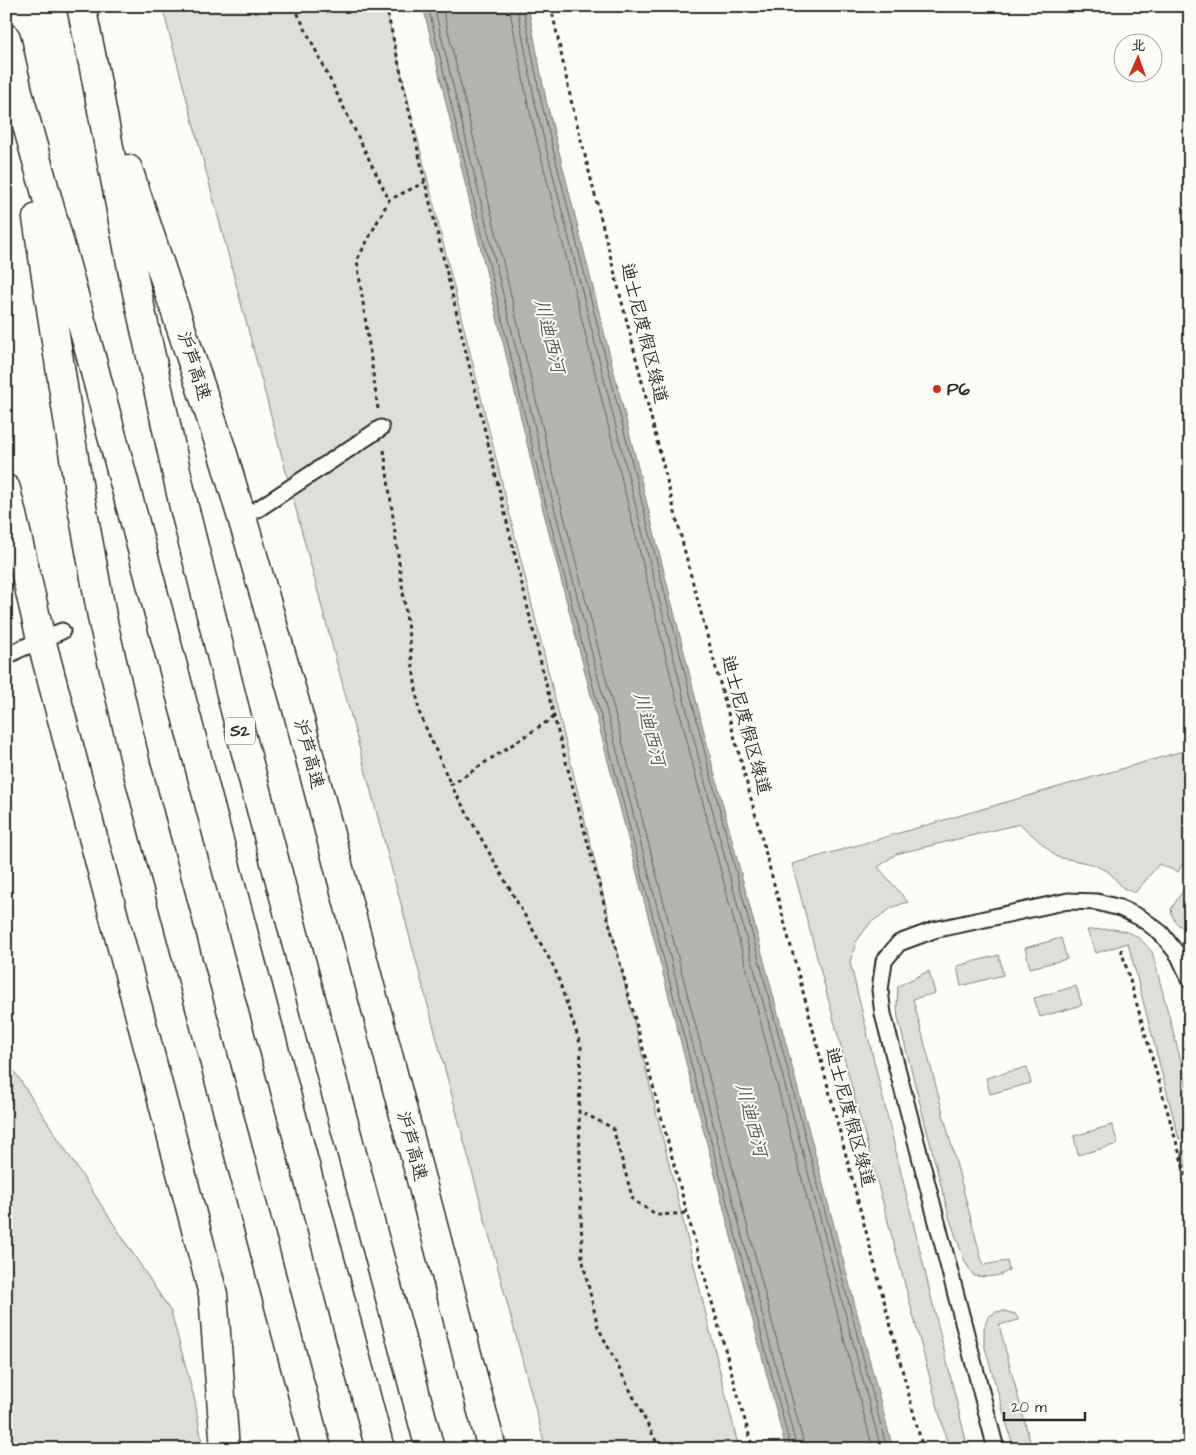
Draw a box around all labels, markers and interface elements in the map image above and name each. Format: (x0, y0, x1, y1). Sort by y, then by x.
north arrow (1114, 32, 1164, 82)
text: 北 (1131, 36, 1146, 56)
street label: 迪士尼度假区绿道 (614, 260, 674, 406)
water label: 川迪西河 (527, 296, 572, 379)
street label: 沪芦高速 (171, 328, 217, 404)
place label: P6 (947, 377, 970, 402)
marker: P6 (931, 383, 943, 395)
street label: 迪士尼度假区绿道 (715, 652, 777, 798)
water label: 川迪西河 (626, 689, 673, 772)
street label: 沪芦高速 (288, 716, 330, 792)
road number: S2 (225, 718, 255, 744)
street label: 迪士尼度假区绿道 (819, 1044, 881, 1190)
water label: 川迪西河 (728, 1080, 775, 1163)
street label: 沪芦高速 (391, 1108, 433, 1184)
scale bar (1004, 1390, 1085, 1422)
text: 20 m (1011, 1397, 1047, 1418)

